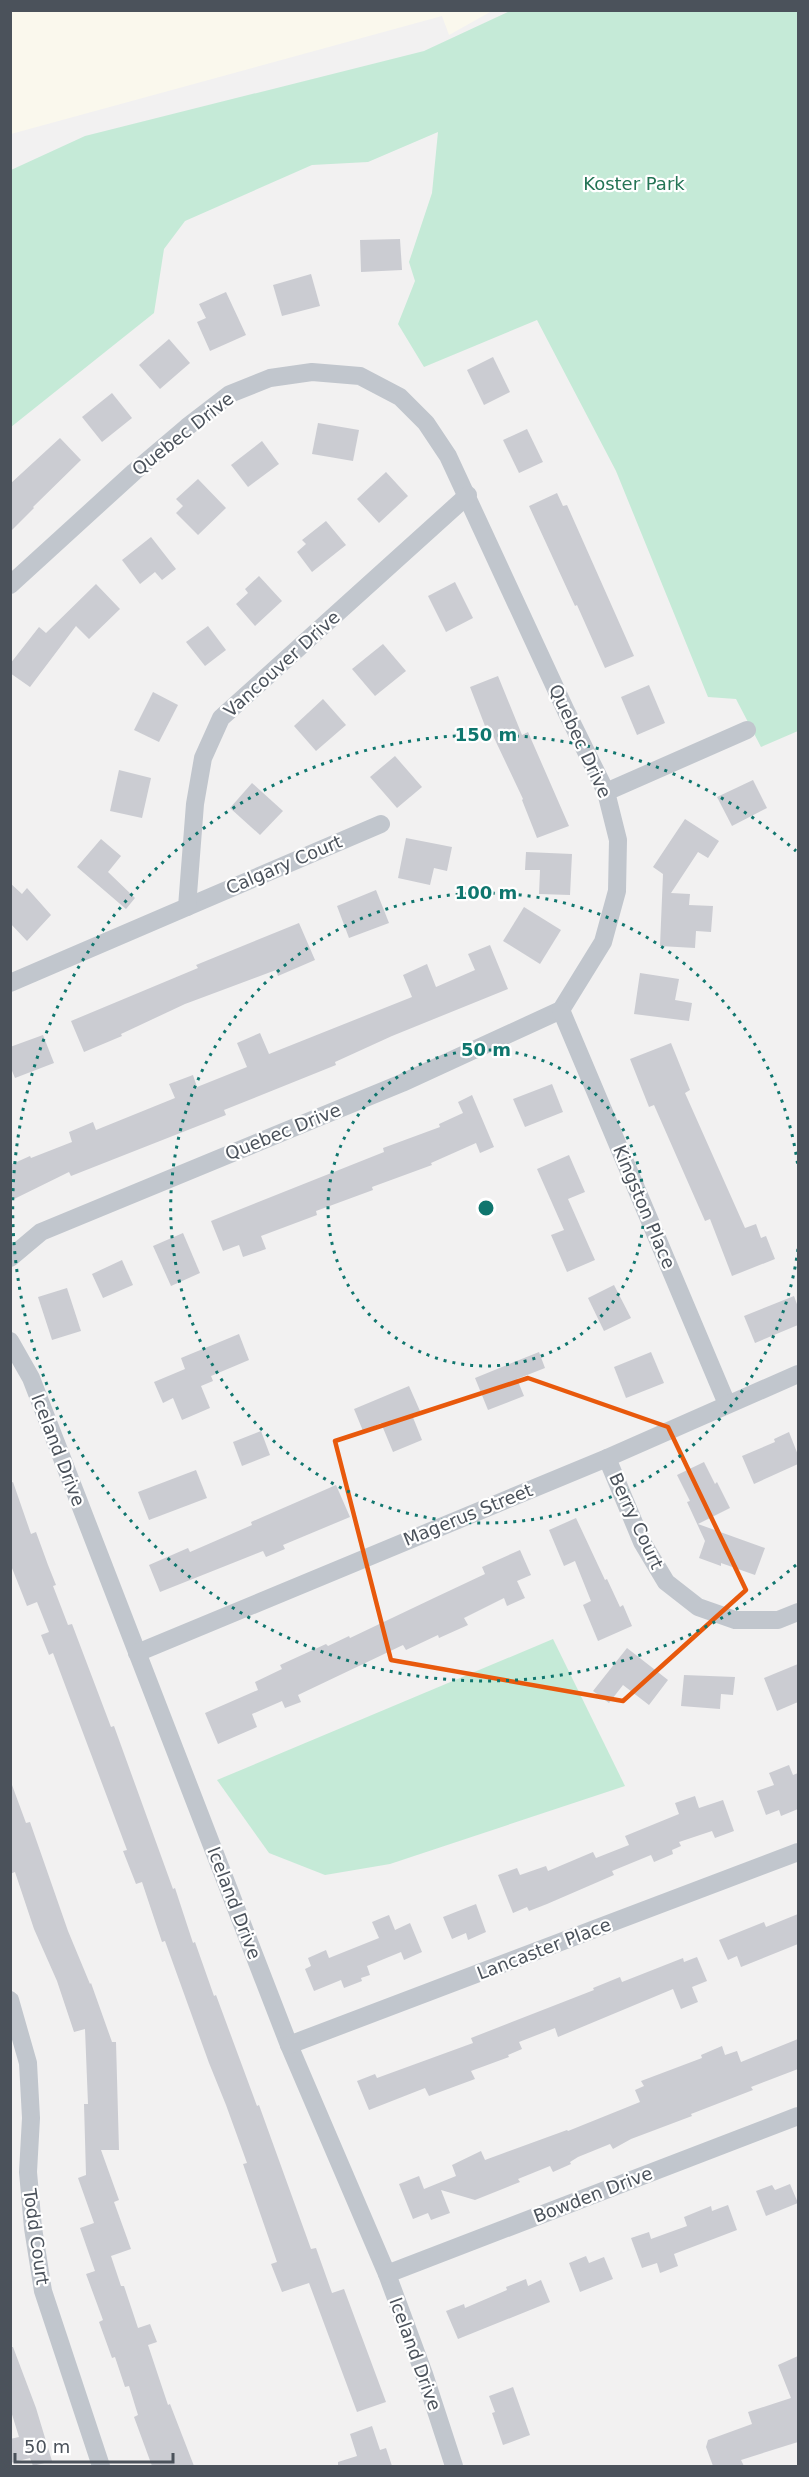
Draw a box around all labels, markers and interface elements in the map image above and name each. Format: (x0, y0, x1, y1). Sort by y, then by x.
park label: Koster Park (583, 173, 685, 194)
street label: Quebec Drive (128, 388, 238, 480)
street label: Vancouver Drive (219, 606, 344, 721)
street label: Quebec Drive (545, 681, 616, 801)
text: 150 m (455, 724, 517, 745)
street label: Calgary Court (223, 831, 345, 898)
text: 100 m (455, 882, 517, 903)
text: 50 m (461, 1039, 511, 1060)
street label: Quebec Drive (222, 1099, 344, 1164)
street label: Kingston Place (609, 1142, 680, 1272)
centre of rings (476, 1198, 496, 1218)
street label: Iceland Drive (27, 1391, 90, 1509)
street label: Berry Court (605, 1469, 668, 1572)
street label: Magerus Street (400, 1479, 536, 1550)
street label: Iceland Drive (203, 1844, 266, 1962)
street label: Lancaster Place (474, 1913, 614, 1984)
street label: Bowden Drive (530, 2162, 655, 2227)
street label: Todd Court (19, 2186, 54, 2286)
street label: Iceland Drive (385, 2294, 446, 2413)
scale bar (15, 2426, 172, 2464)
text: 50 m (24, 2436, 70, 2457)

